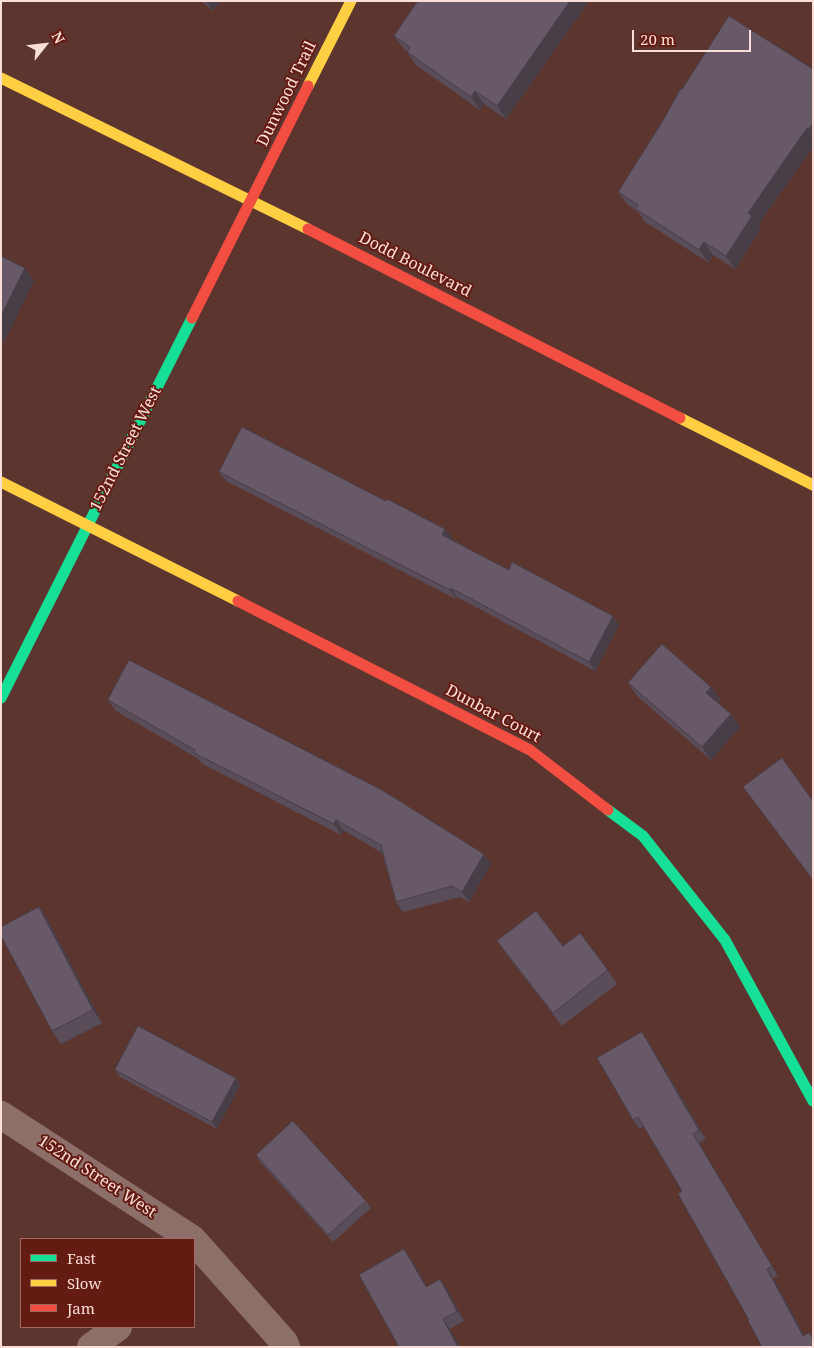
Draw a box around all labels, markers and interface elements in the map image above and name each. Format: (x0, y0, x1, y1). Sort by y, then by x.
north arrow (20, 20, 70, 70)
scale bar (634, 20, 753, 52)
text: N (48, 28, 70, 47)
text: 20 m (640, 29, 675, 49)
street label: Dunwood Trail (253, 38, 321, 150)
street label: Dodd Boulevard (356, 228, 474, 302)
street label: 152nd Street West (86, 384, 166, 514)
street label: Dunbar Court (442, 681, 544, 747)
street label: 152nd Street West (34, 1132, 160, 1222)
legend (20, 1238, 195, 1328)
text: Fast (67, 1248, 96, 1268)
text: Slow (67, 1273, 101, 1293)
text: Jam (67, 1298, 95, 1318)

